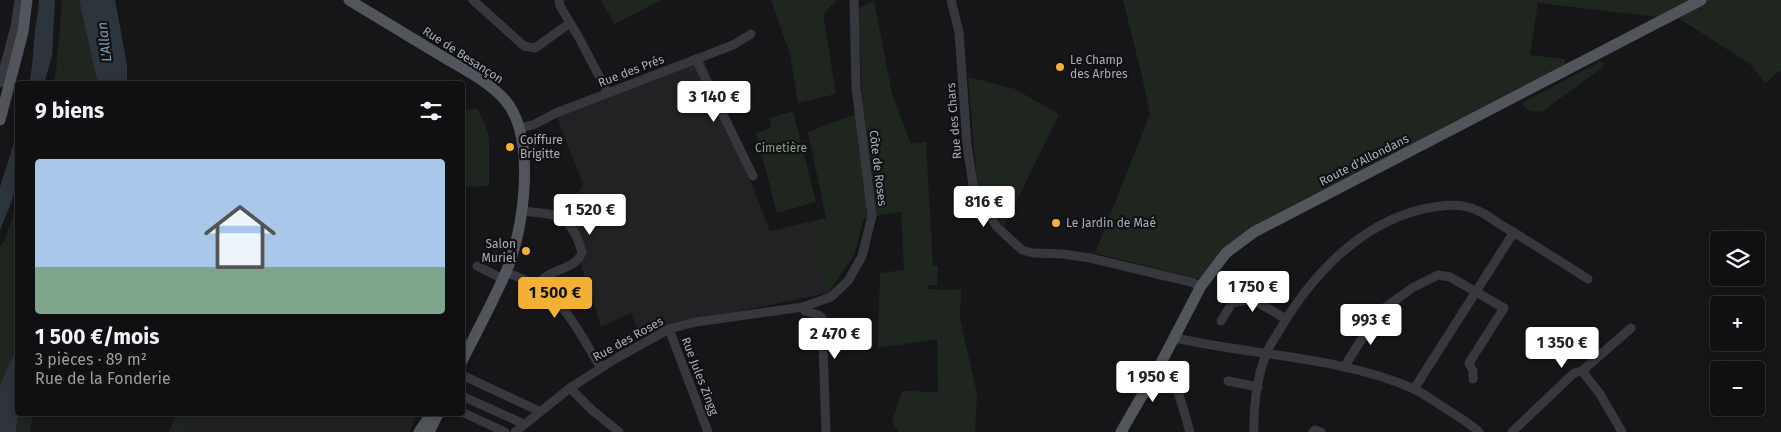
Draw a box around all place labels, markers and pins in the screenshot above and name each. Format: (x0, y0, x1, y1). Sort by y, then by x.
place label: Le Champ des Arbres (1070, 53, 1128, 81)
marker: Le Champ des Arbres (1054, 61, 1066, 73)
pin: 3 140 € (668, 80, 760, 123)
place label: Coiffure Brigitte (520, 133, 563, 161)
marker: Coiffure Brigitte (504, 141, 516, 153)
pin: 816 € (949, 186, 1019, 228)
pin: 1 520 € (544, 194, 636, 236)
place label: Le Jardin de Maé (1066, 216, 1156, 230)
marker: Le Jardin de Maé (1050, 217, 1062, 229)
place label: Salon Muriel (482, 237, 516, 265)
marker: Salon Muriel (520, 245, 532, 257)
pin: 1 750 € (1207, 270, 1299, 313)
pin: 1 500 € (509, 276, 601, 319)
pin: 993 € (1336, 304, 1406, 346)
pin: 2 470 € (789, 318, 881, 360)
pin: 1 350 € (1516, 326, 1608, 369)
pin: 1 950 € (1107, 360, 1199, 403)

